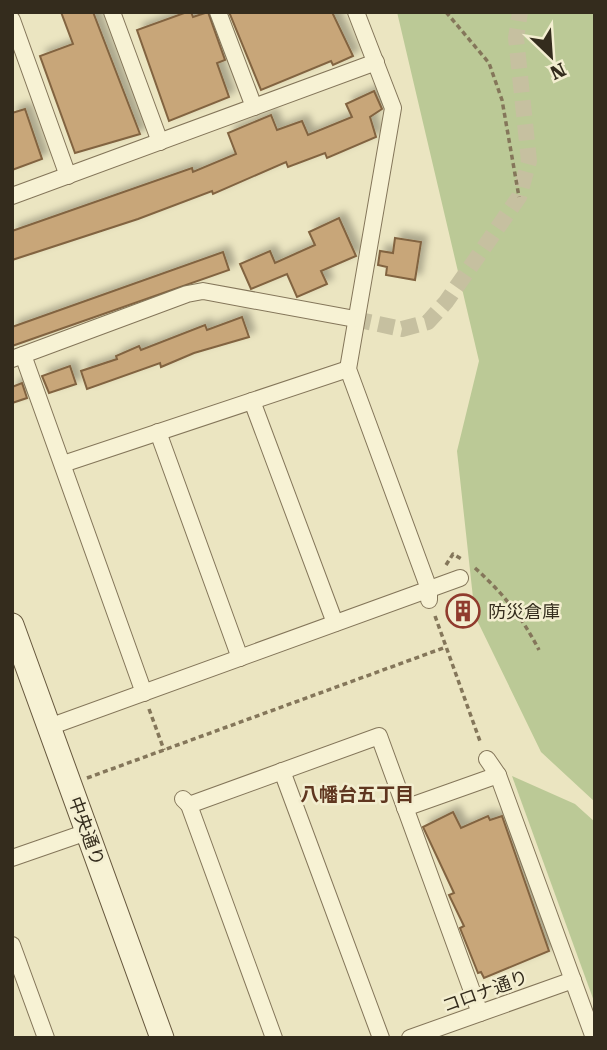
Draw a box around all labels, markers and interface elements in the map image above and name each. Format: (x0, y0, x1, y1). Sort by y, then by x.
north arrow (516, 21, 586, 91)
text: N (546, 57, 569, 85)
building icon: 防災倉庫 (444, 592, 482, 630)
place label: 防災倉庫 (488, 601, 560, 622)
district label: 八幡台五丁目 (300, 783, 414, 806)
street label: 中央通り (65, 794, 109, 868)
street label: コロナ通り (439, 966, 531, 1016)

